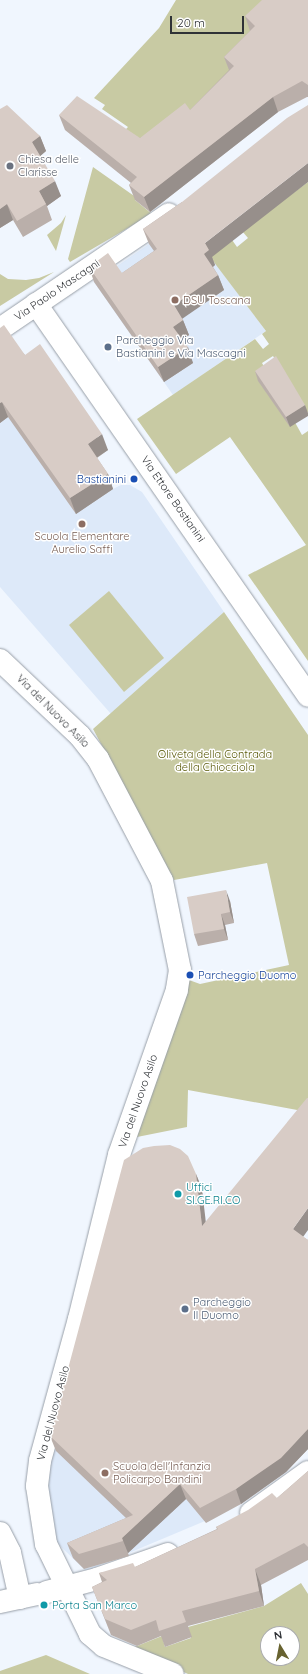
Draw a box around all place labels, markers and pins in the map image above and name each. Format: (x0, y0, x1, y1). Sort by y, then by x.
place label: Chiesa delle Clarisse (18, 153, 79, 179)
marker: Chiesa delle Clarisse (5, 161, 15, 171)
place label: DSU Toscana (183, 293, 250, 307)
marker: DSU Toscana (170, 295, 180, 305)
place label: Parcheggio Via Bastianini e Via Mascagni (116, 334, 246, 360)
marker: Parcheggio Via Bastianini e Via Mascagni (103, 342, 113, 352)
place label: Bastianini (77, 472, 126, 486)
marker: Bastianini (129, 474, 139, 484)
marker: Scuola Elementare Aurelio Saffi (77, 519, 87, 529)
place label: Scuola Elementare Aurelio Saffi (34, 530, 130, 556)
place label: Parcheggio Duomo (198, 968, 296, 982)
marker: Parcheggio Duomo (185, 970, 195, 980)
place label: Uffici SI.GE.RI.CO (186, 1181, 241, 1207)
marker: Uffici SI.GE.RI.CO (173, 1189, 183, 1199)
place label: Parcheggio Il Duomo (193, 1296, 251, 1322)
marker: Parcheggio Il Duomo (180, 1304, 190, 1314)
place label: Scuola dell'Infanzia Policarpo Bandini (113, 1460, 210, 1486)
marker: Scuola dell'Infanzia Policarpo Bandini (100, 1468, 110, 1478)
place label: Porta San Marco (52, 1598, 137, 1612)
marker: Porta San Marco (39, 1600, 49, 1610)

